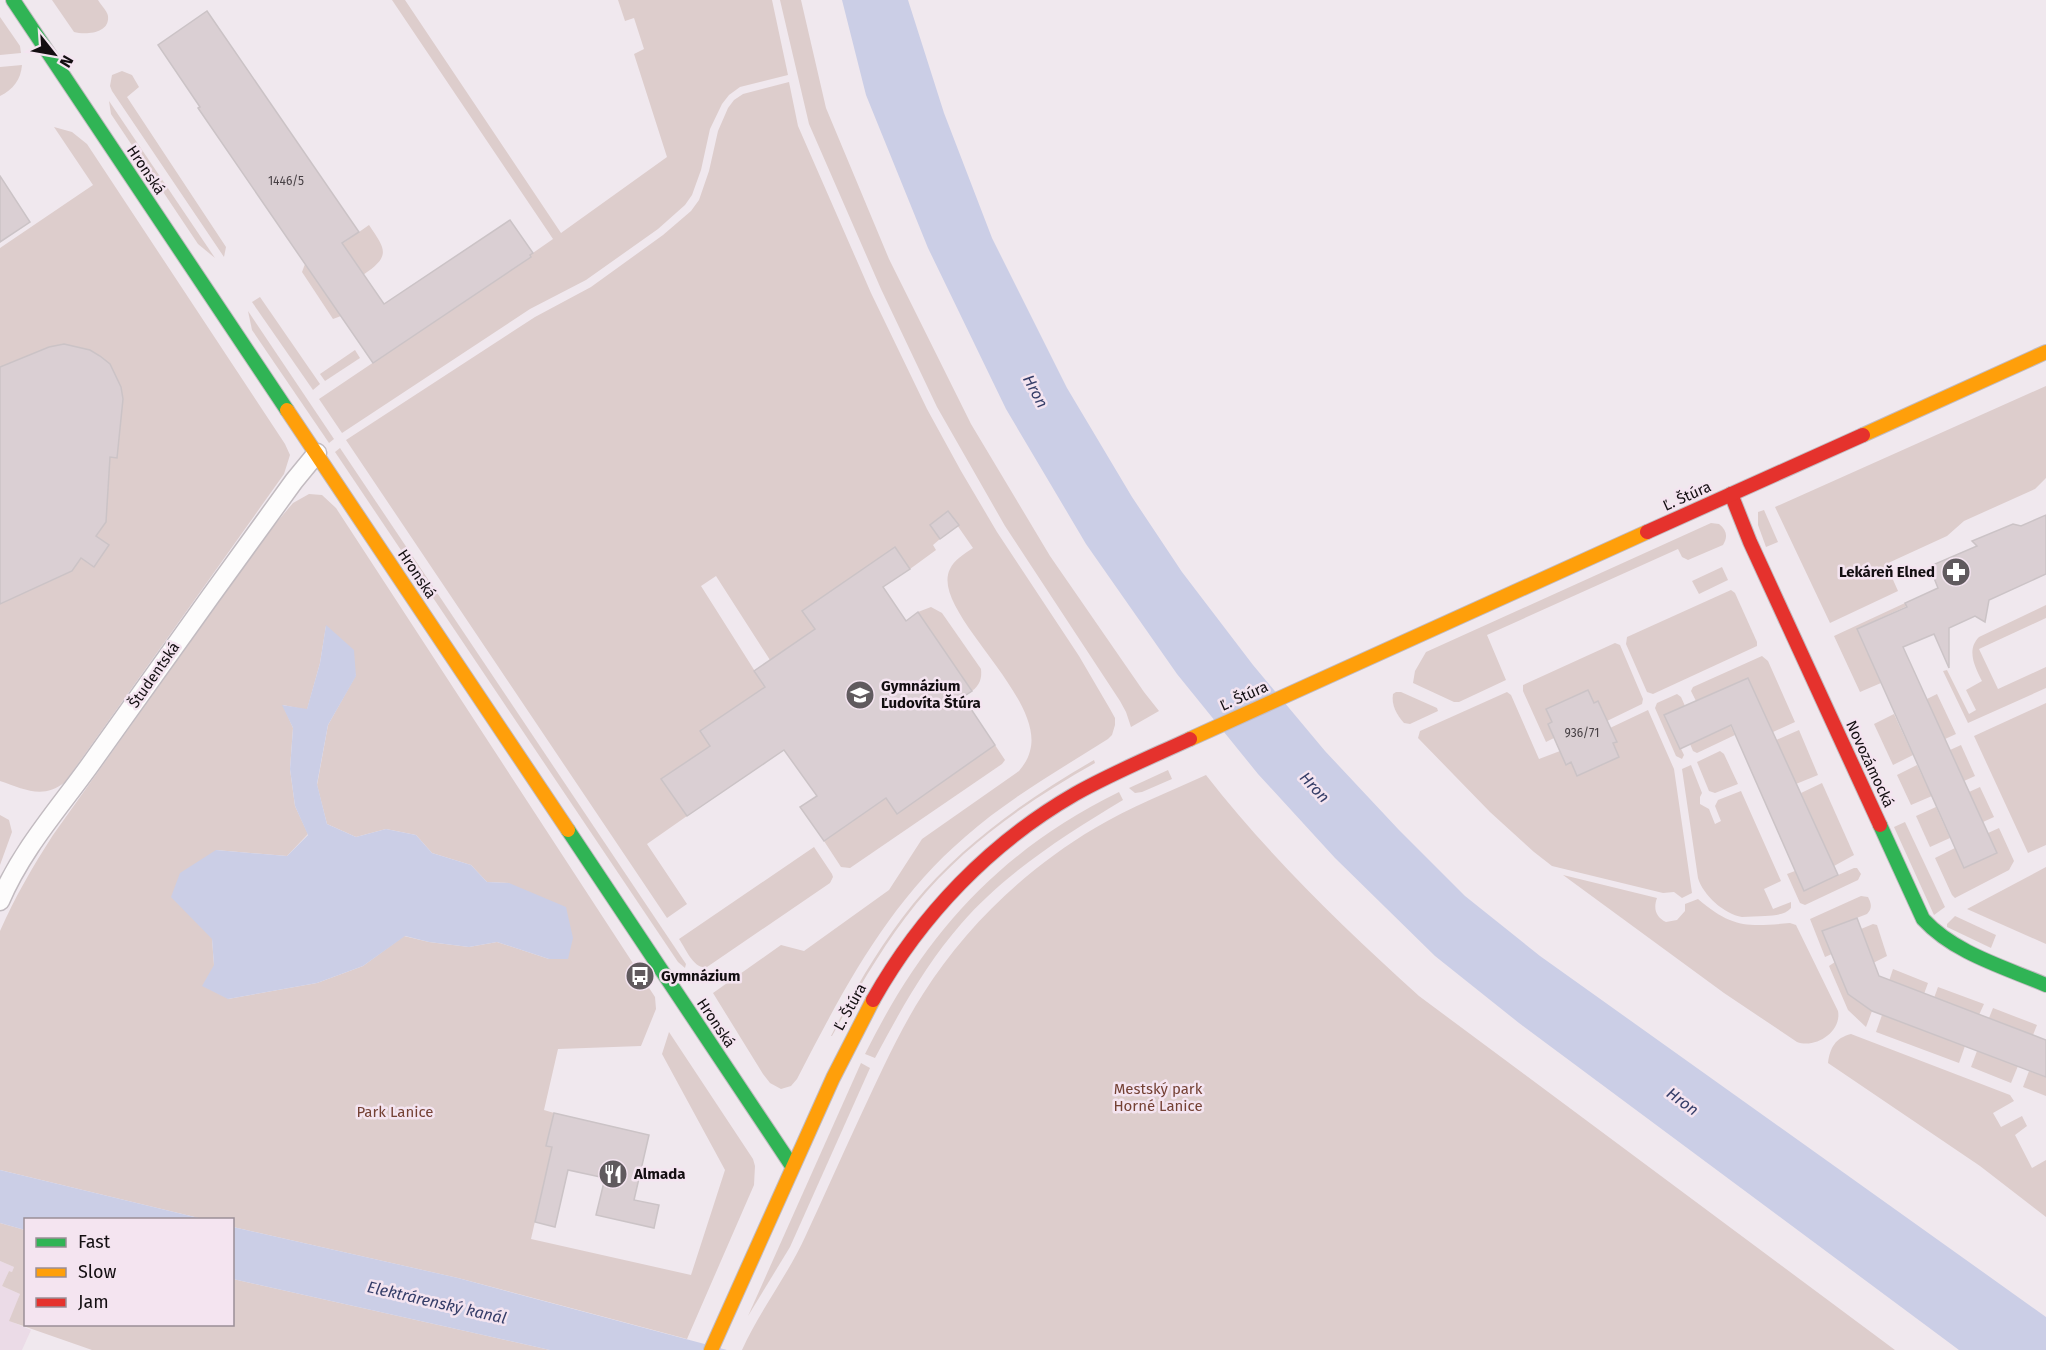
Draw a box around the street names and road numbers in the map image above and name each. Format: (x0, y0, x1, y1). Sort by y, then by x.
street label: Hronská (123, 142, 169, 198)
street label: Ľ. Štúra (1660, 477, 1714, 515)
street label: Hronská (394, 546, 440, 602)
street label: Študentská (125, 639, 183, 711)
street label: Ľ. Štúra (1217, 677, 1271, 715)
street label: Novozámocká (1842, 718, 1898, 810)
street label: Ľ. Štúra (830, 980, 870, 1034)
street label: Hronská (693, 995, 739, 1051)

